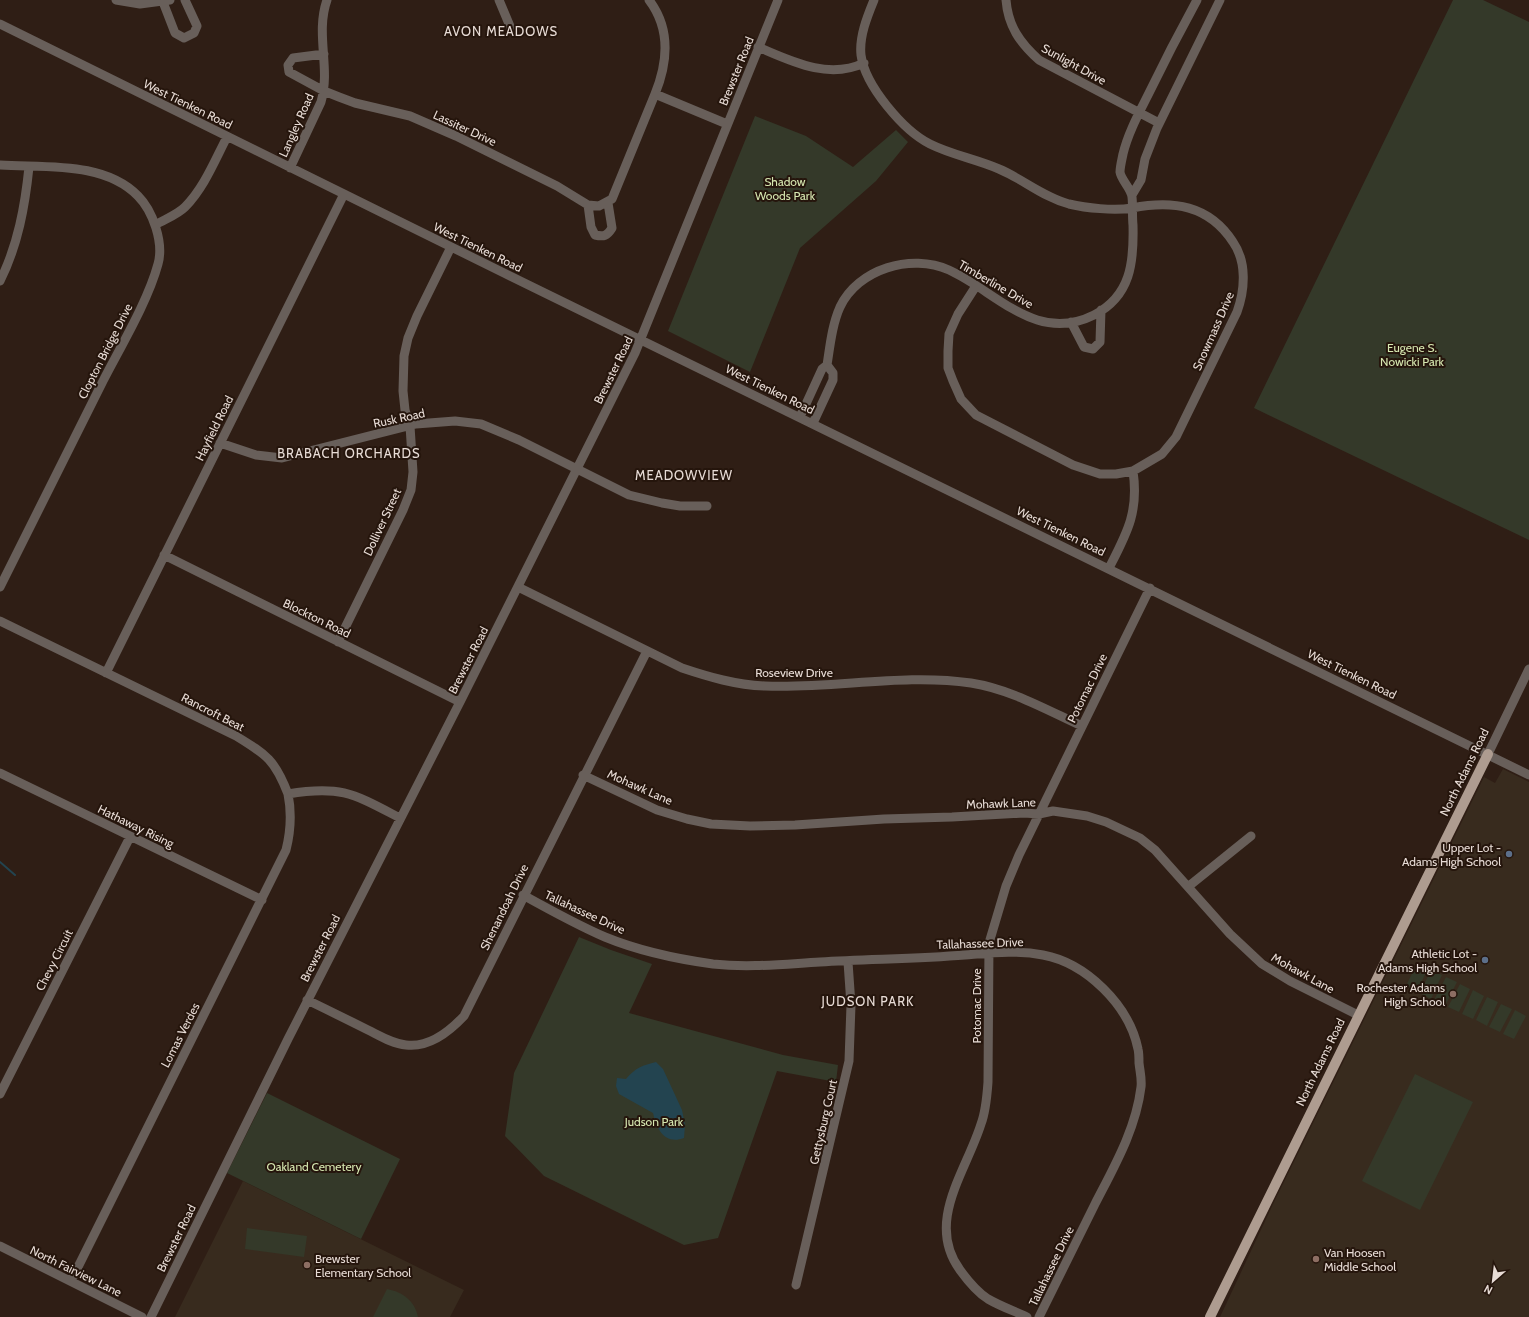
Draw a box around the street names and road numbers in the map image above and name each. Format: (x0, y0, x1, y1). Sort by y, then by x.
street label: Brewster Road (715, 34, 757, 108)
street label: Sunlight Drive (1039, 40, 1109, 88)
street label: West Tienken Road (141, 76, 235, 132)
street label: Langley Road (275, 91, 317, 159)
street label: Lassiter Drive (431, 107, 499, 149)
street label: West Tienken Road (431, 219, 525, 275)
street label: Timberline Drive (956, 257, 1036, 311)
street label: Snowmass Drive (1189, 289, 1237, 373)
street label: Clopton Bridge Drive (74, 301, 136, 401)
street label: Brewster Road (590, 334, 636, 406)
street label: West Tienken Road (723, 361, 817, 417)
street label: Hayfield Road (192, 393, 236, 463)
street label: Rusk Road (372, 405, 426, 431)
street label: Dolliver Street (360, 486, 404, 558)
street label: West Tienken Road (1014, 503, 1108, 559)
street label: Blockton Road (281, 595, 353, 641)
street label: Brewster Road (445, 624, 491, 696)
street label: West Tienken Road (1305, 646, 1399, 702)
street label: Potomac Drive (1064, 651, 1110, 725)
street label: Roseview Drive (755, 665, 833, 680)
street label: Rancroft Beat (179, 690, 247, 734)
street label: North Adams Road (1436, 726, 1492, 818)
street label: Mohawk Lane (605, 766, 675, 808)
street label: Mohawk Lane (966, 794, 1036, 812)
street label: Hathaway Rising (95, 801, 177, 851)
street label: Shenandoah Drive (477, 862, 531, 952)
street label: Tallahassee Drive (542, 887, 628, 937)
street label: Brewster Road (297, 912, 343, 984)
street label: Chevy Circuit (32, 927, 76, 993)
street label: Tallahassee Drive (936, 934, 1024, 952)
street label: Mohawk Lane (1269, 950, 1337, 996)
street label: Potomac Drive (969, 968, 984, 1044)
street label: Lomas Verdes (157, 1000, 203, 1070)
street label: North Adams Road (1292, 1016, 1348, 1108)
street label: Gettysburg Court (806, 1078, 840, 1166)
street label: Brewster Road (153, 1202, 199, 1274)
street label: Tallahassee Drive (1025, 1224, 1077, 1308)
street label: North Fairview Lane (28, 1242, 124, 1300)

